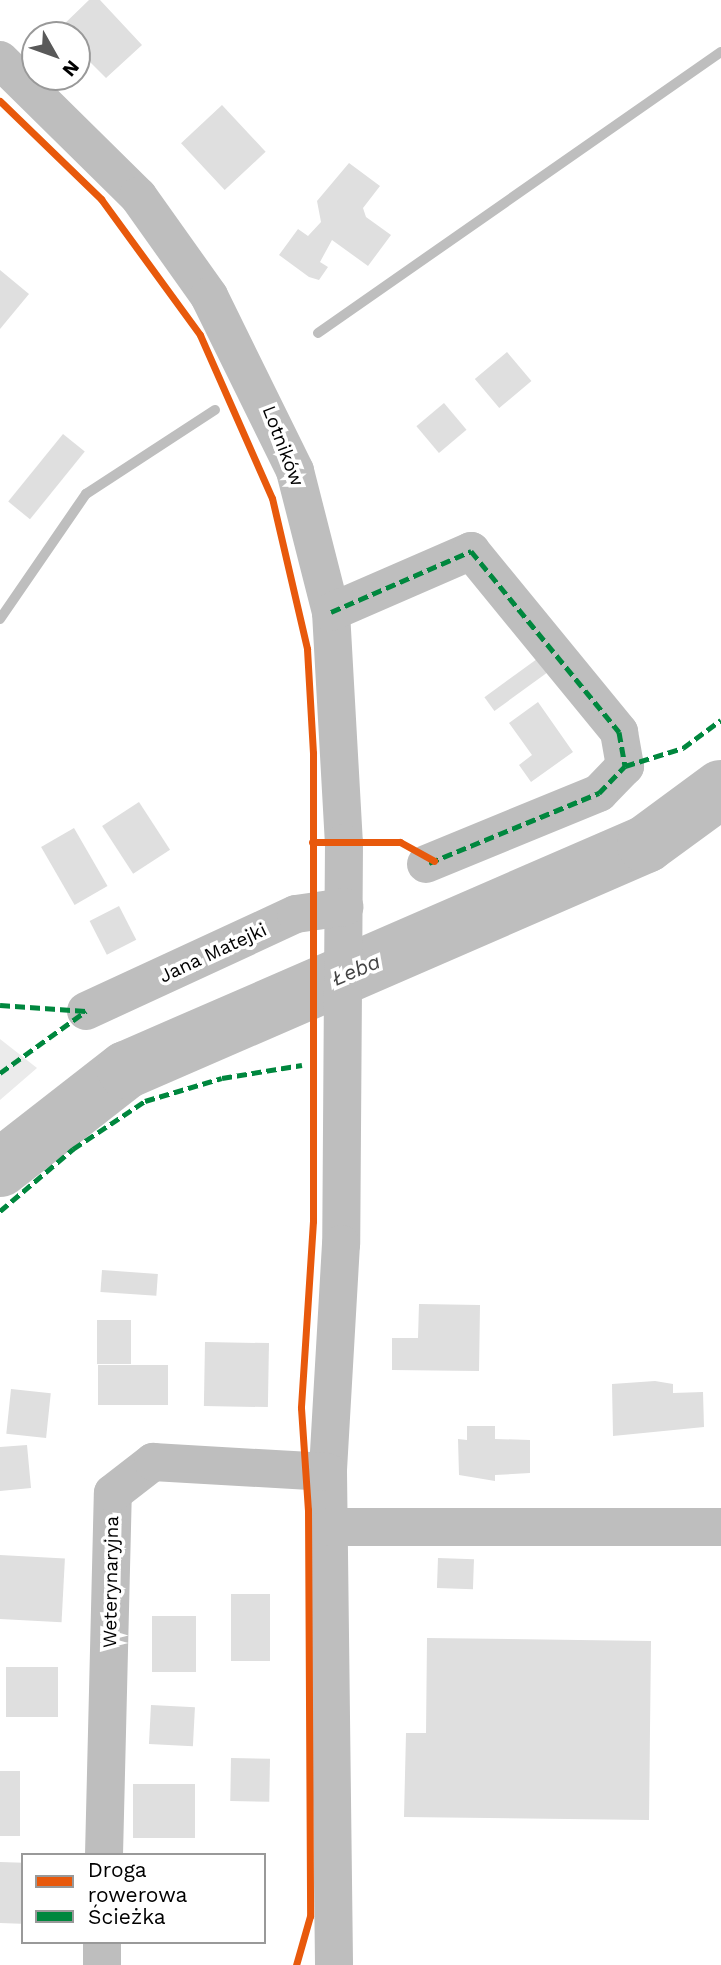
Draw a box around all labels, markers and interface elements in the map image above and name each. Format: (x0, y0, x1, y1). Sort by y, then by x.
north arrow (21, 21, 91, 91)
text: N (58, 56, 84, 81)
street label: Lotników (257, 402, 309, 490)
street label: Jana Matejki (155, 918, 271, 988)
water label: Łeba (328, 949, 384, 991)
street label: Weterynaryjna (98, 1516, 124, 1648)
legend (21, 1853, 266, 1944)
text: Droga rowerowa (88, 1857, 187, 1907)
text: Ścieżka (88, 1904, 166, 1929)

